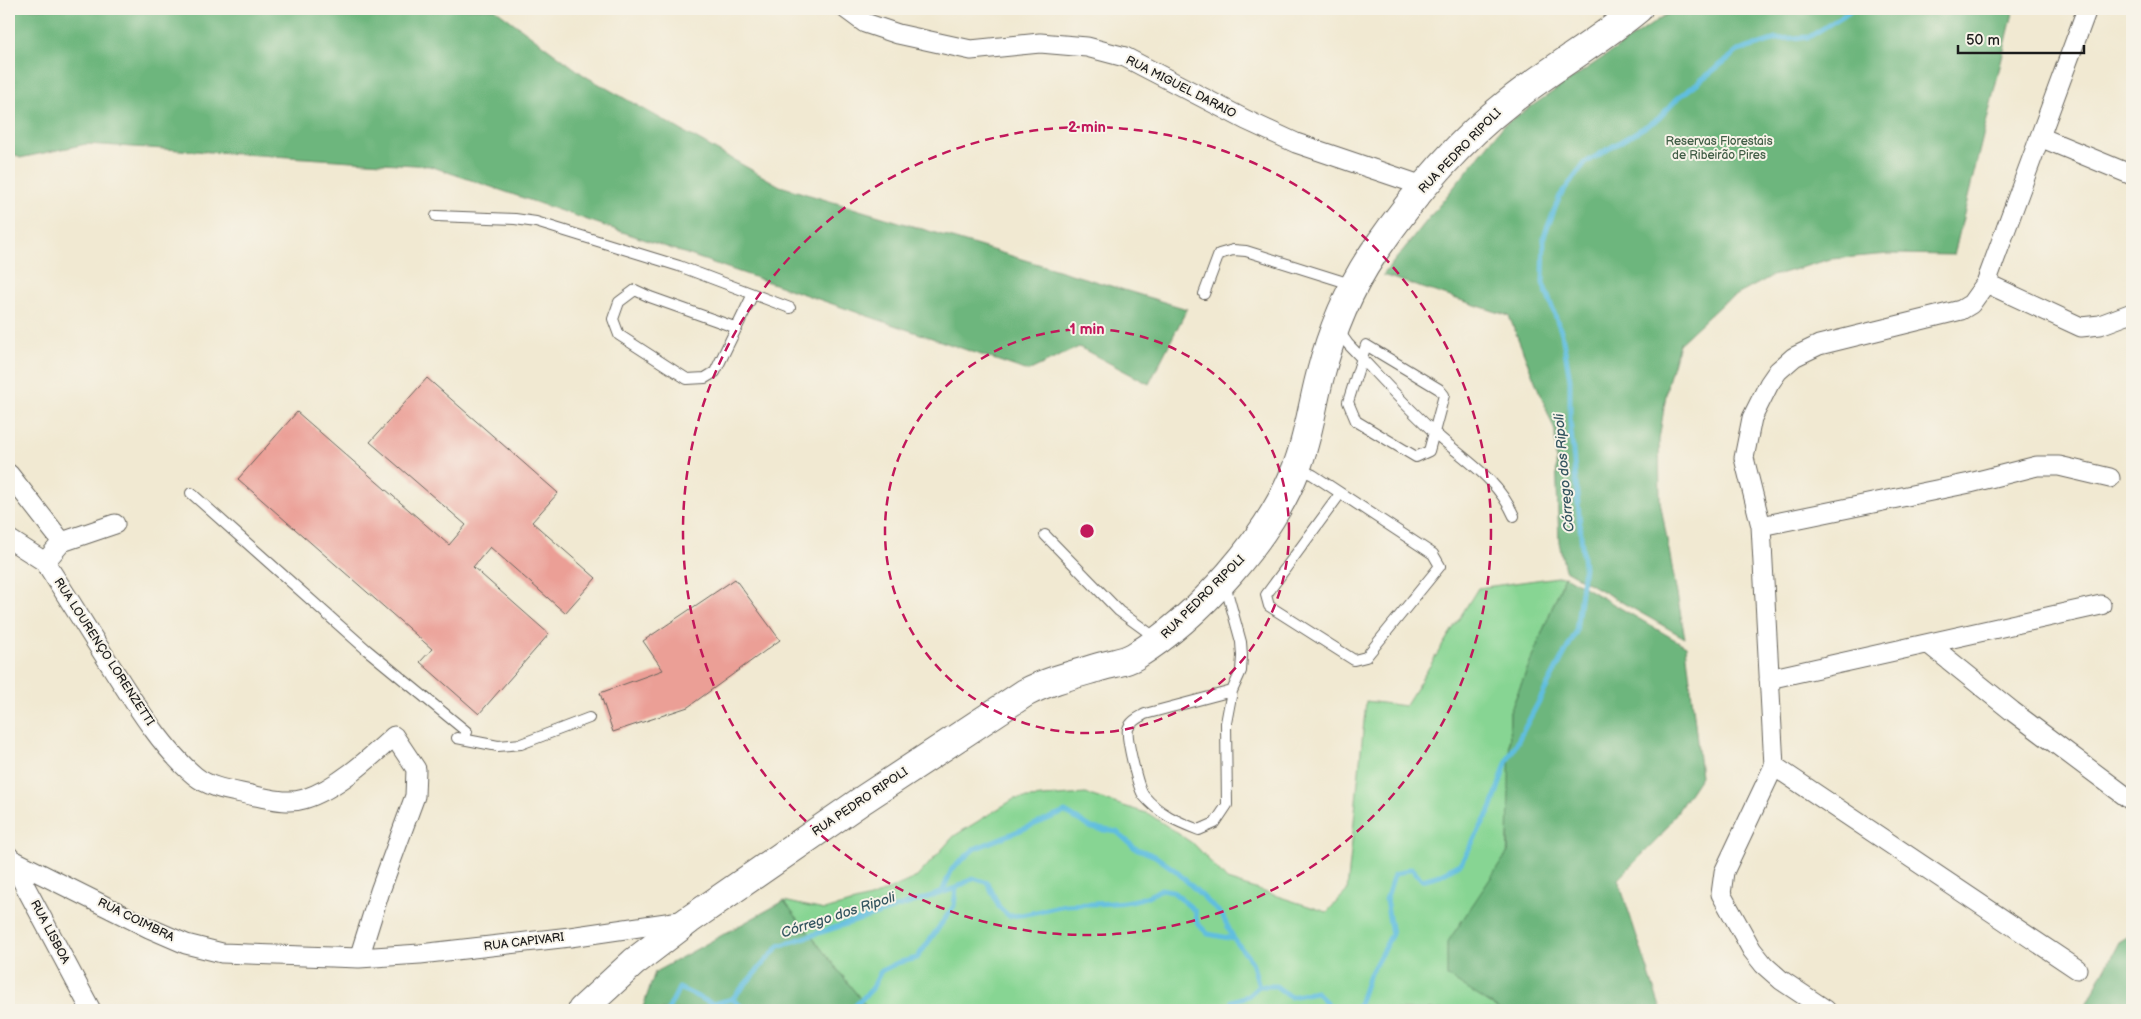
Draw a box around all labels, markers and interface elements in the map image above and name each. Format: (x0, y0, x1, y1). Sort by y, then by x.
scale bar (1958, 22, 2085, 54)
text: 50 m (1966, 31, 2000, 50)
street label: RUA MIGUEL DARAIO (1123, 53, 1239, 121)
street label: RUA PEDRO RIPOLI (1416, 105, 1505, 197)
text: 2 min (1068, 118, 1106, 137)
park label: Reservas Florestais de Ribeirão Pires (1665, 134, 1773, 163)
text: 1 min (1069, 320, 1105, 339)
water label: Córrego dos Ripoli (1550, 412, 1578, 533)
centre of rings (1078, 522, 1096, 540)
street label: RUA PEDRO RIPOLI (1158, 552, 1248, 642)
street label: RUA LOURENÇO LORENZETTI (51, 575, 158, 729)
street label: RUA PEDRO RIPOLI (809, 764, 911, 840)
water label: Córrego dos Ripoli (779, 888, 898, 941)
street label: RUA COIMBRA (95, 895, 177, 945)
street label: RUA LISBOA (27, 898, 73, 967)
street label: RUA CAPIVARI (483, 930, 565, 954)

